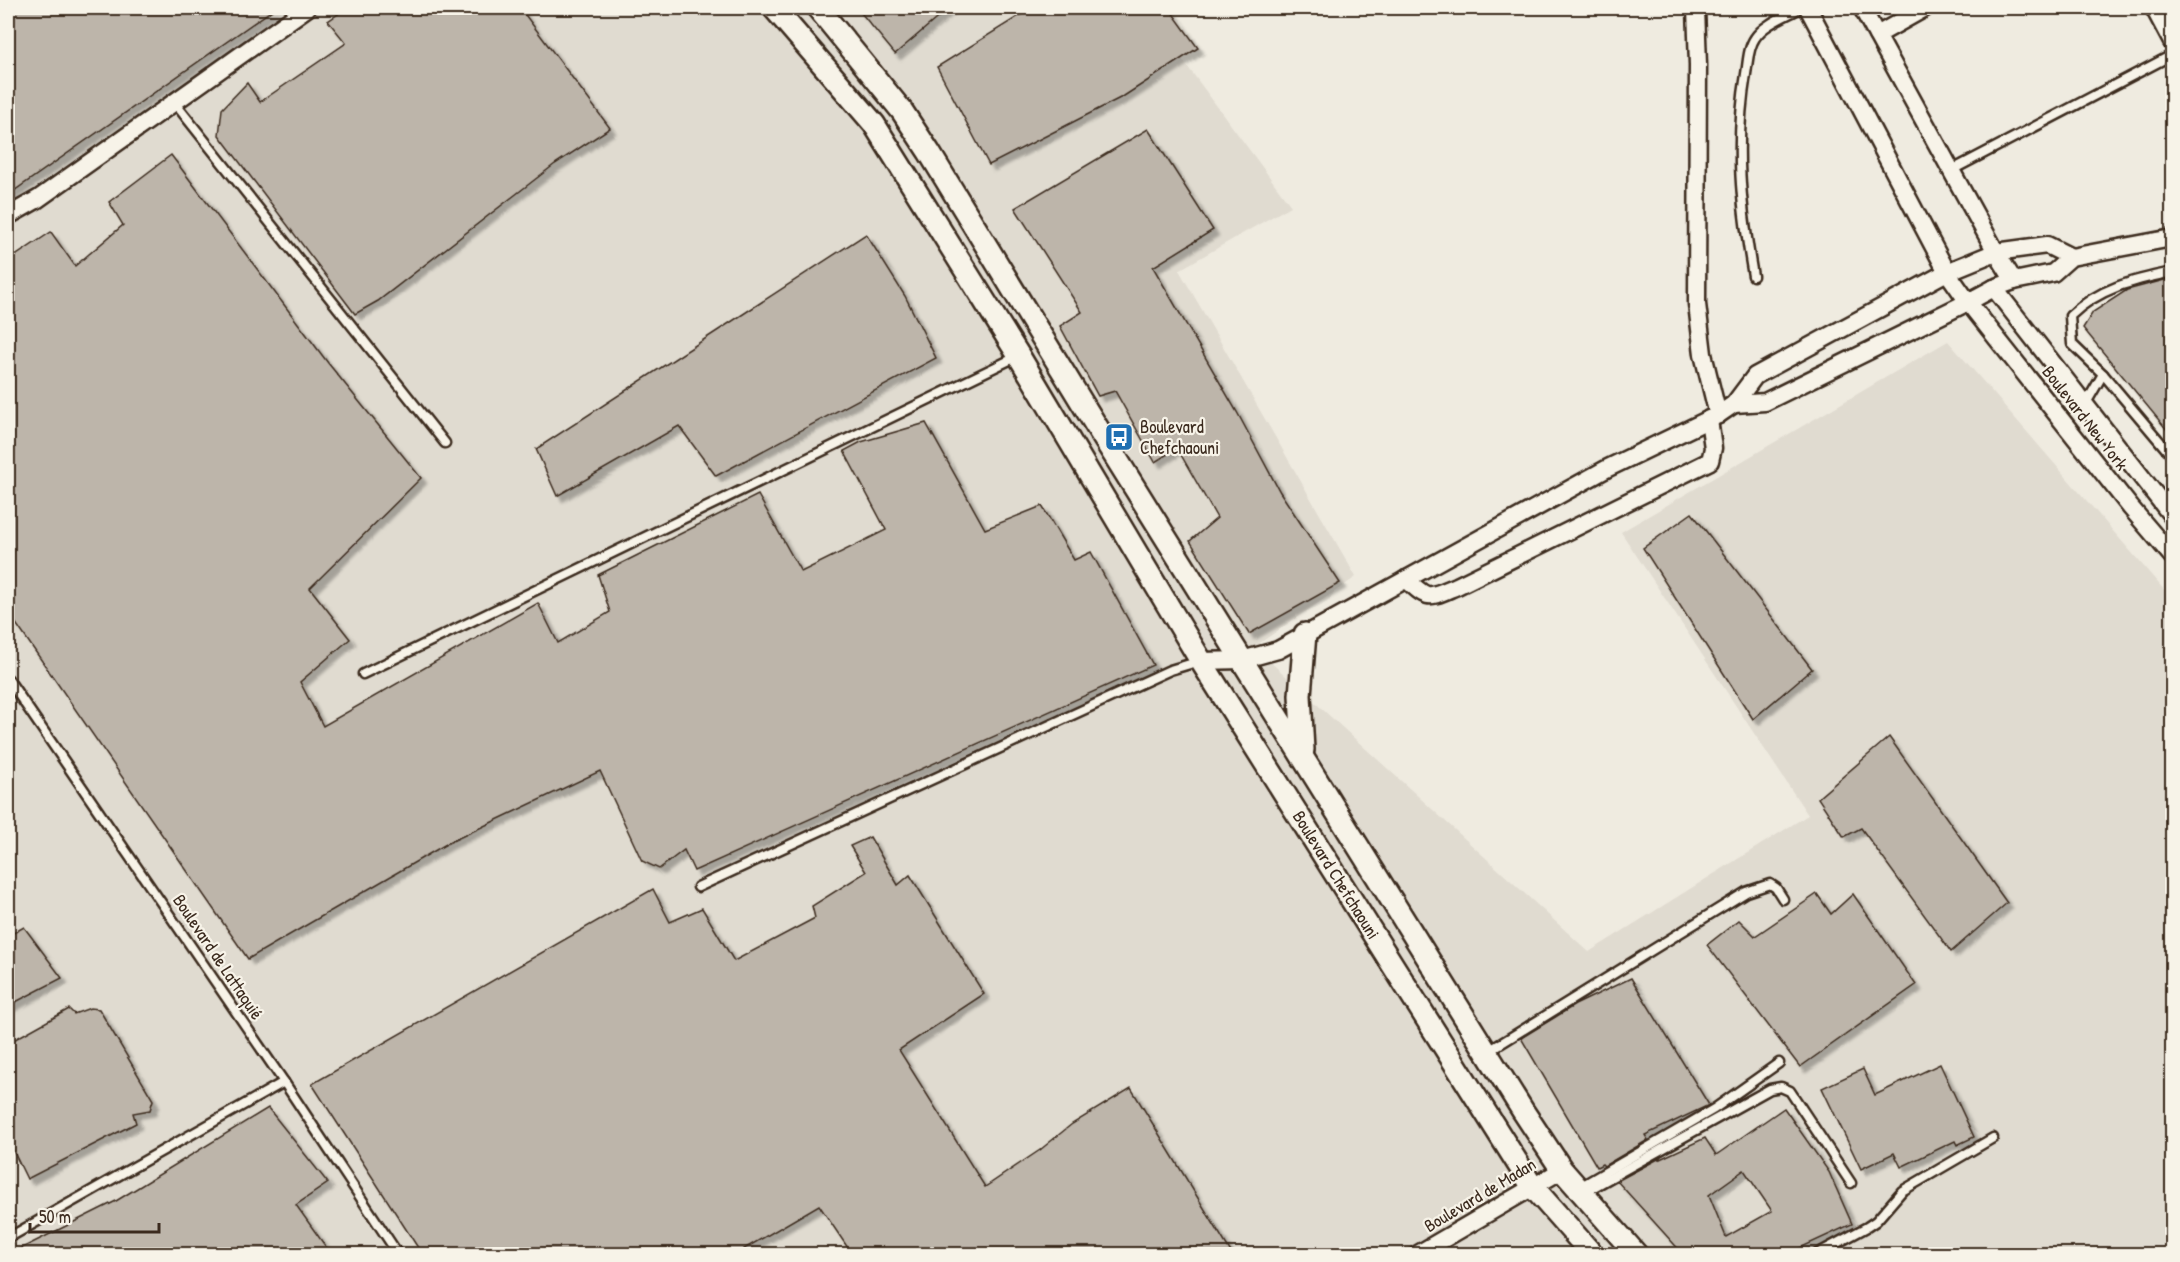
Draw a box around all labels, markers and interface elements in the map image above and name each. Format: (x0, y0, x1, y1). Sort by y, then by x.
street label: Boulevard New York (2037, 360, 2135, 476)
place label: Boulevard Chefchaouni (1140, 414, 1219, 460)
bus stop icon: Boulevard Chefchaouni (1103, 421, 1135, 453)
street label: Boulevard Chefchaouni (1287, 806, 1386, 944)
street label: Boulevard de Lattaquié (167, 889, 270, 1024)
street label: Boulevard de Madan (1419, 1151, 1540, 1238)
scale bar (30, 1196, 159, 1234)
text: 50 m (39, 1204, 71, 1229)

